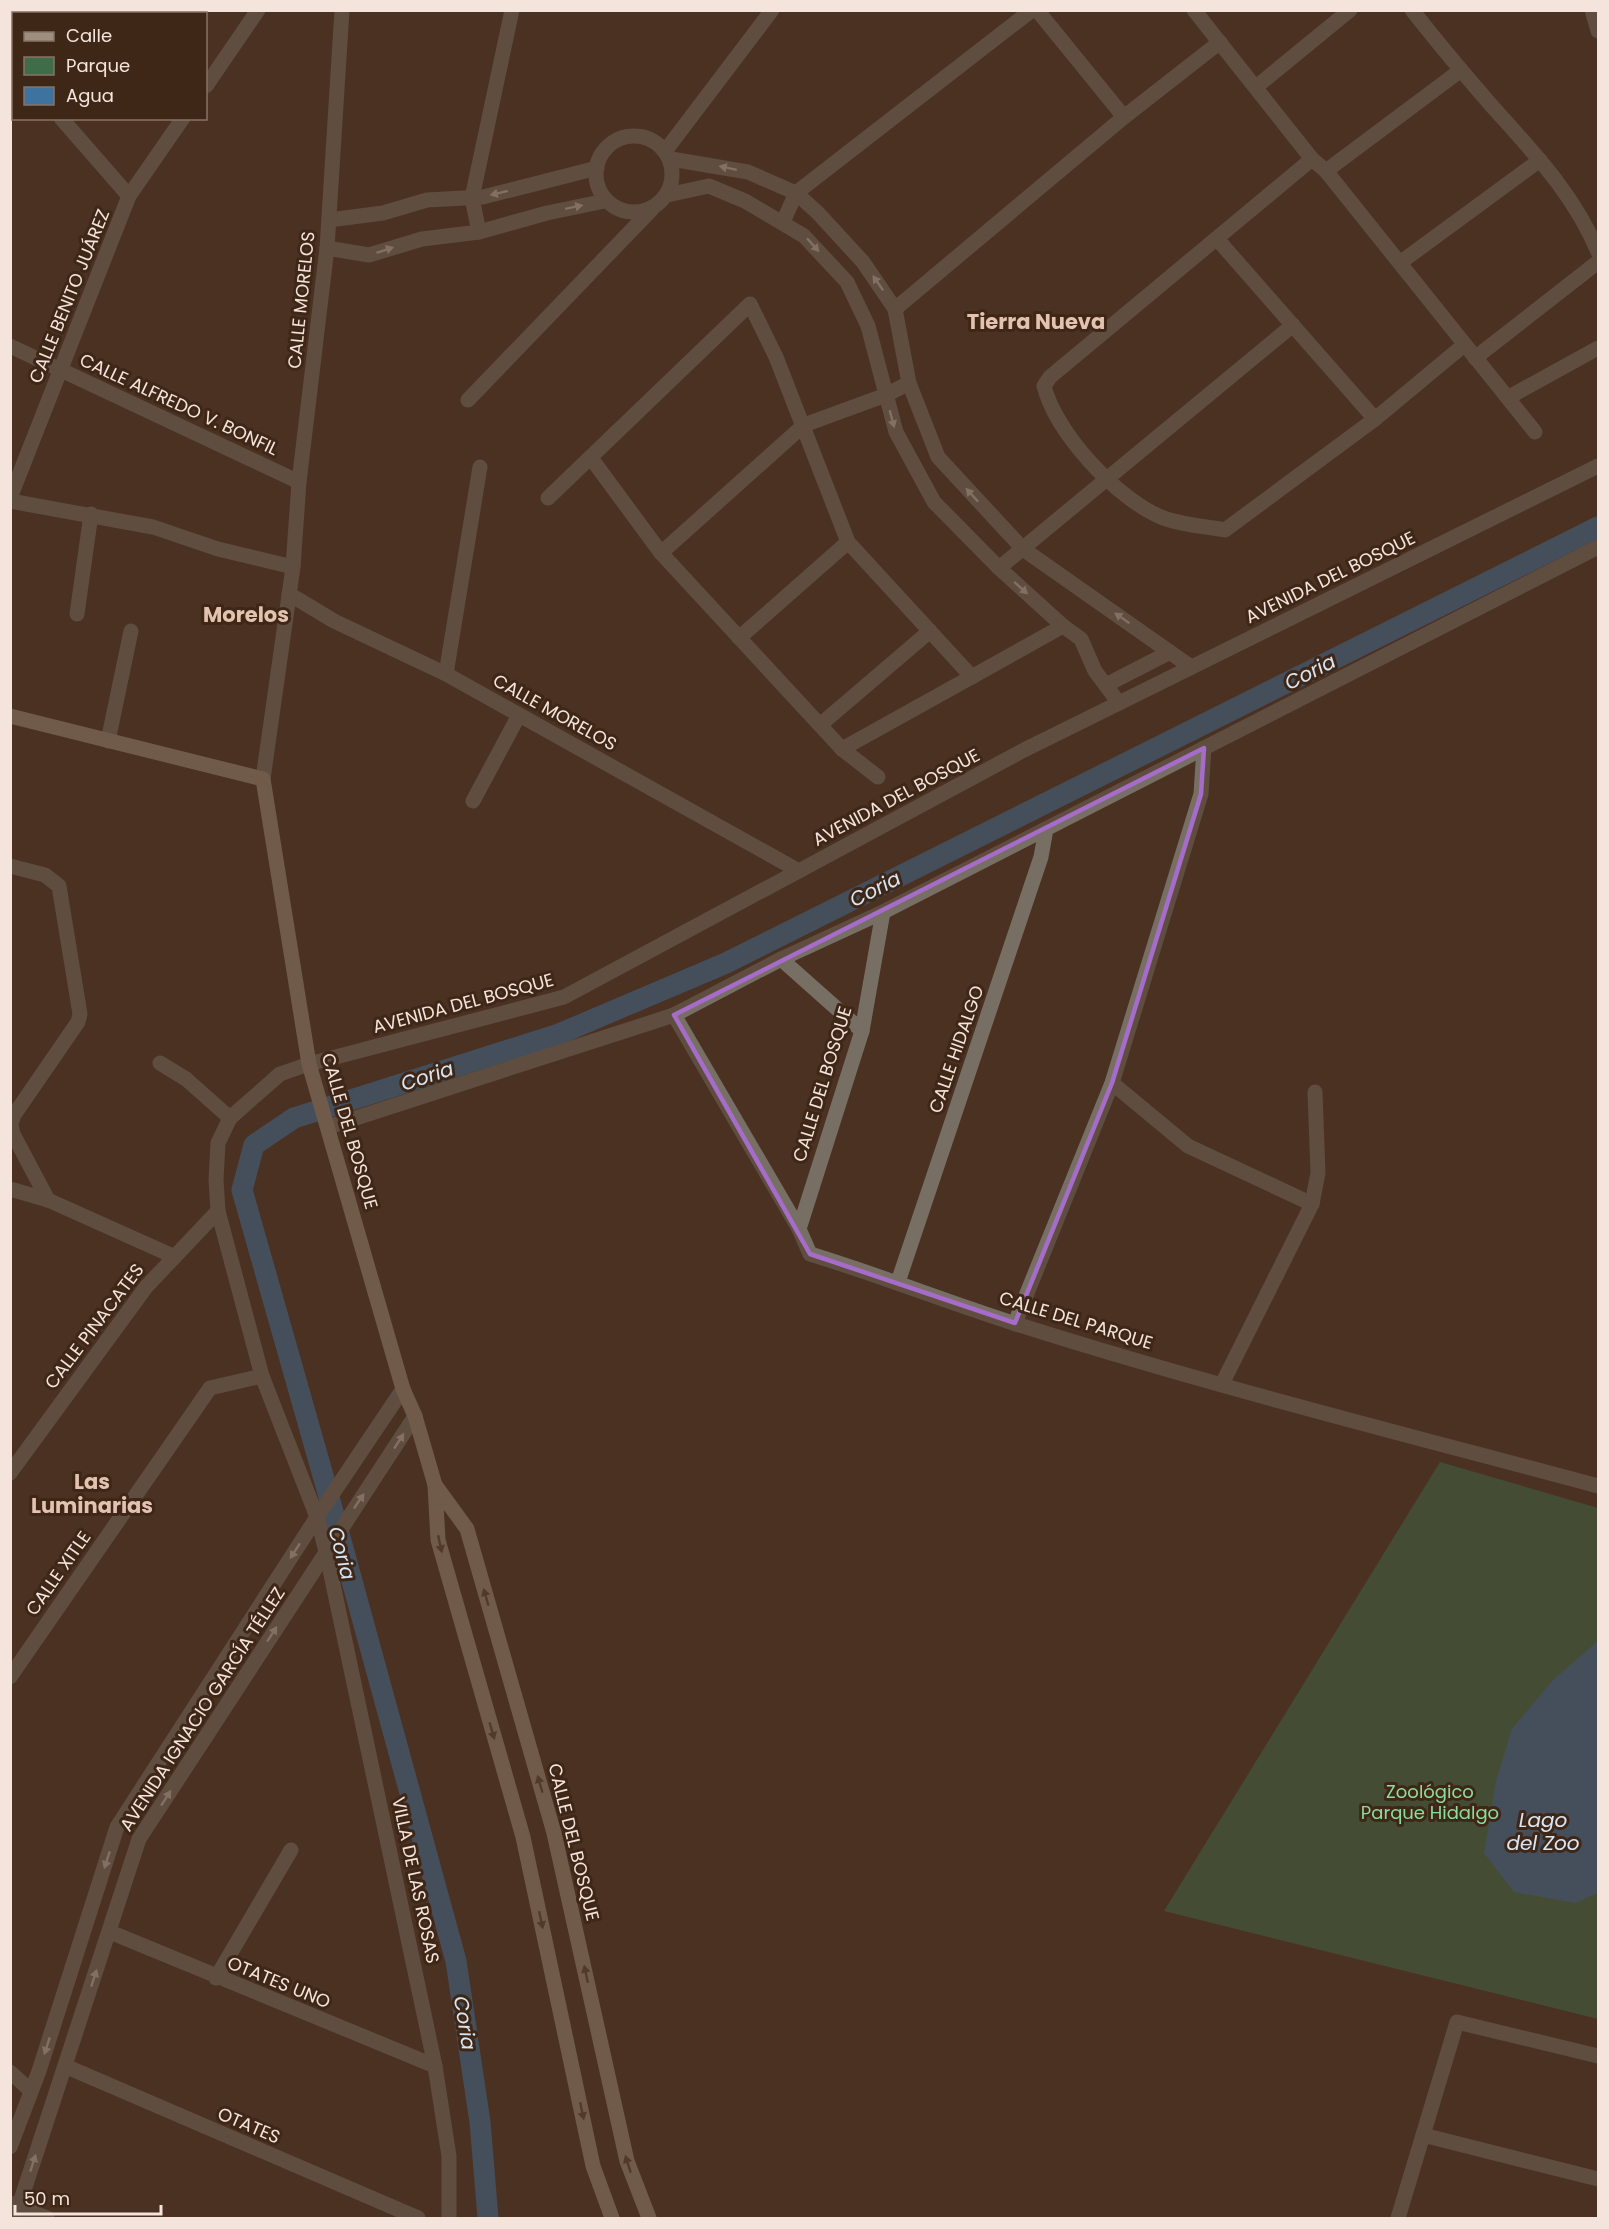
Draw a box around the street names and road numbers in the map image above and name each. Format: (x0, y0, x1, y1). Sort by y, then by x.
street label: CALLE BENITO JUÁREZ (23, 205, 115, 387)
street label: CALLE MORELOS (281, 230, 321, 370)
street label: CALLE ALFREDO V. BONFIL (76, 347, 283, 461)
street label: AVENIDA DEL BOSQUE (1241, 525, 1419, 629)
street label: CALLE MORELOS (489, 668, 621, 756)
street label: AVENIDA DEL BOSQUE (808, 742, 984, 852)
street label: AVENIDA DEL BOSQUE (370, 967, 556, 1039)
street label: CALLE HIDALGO (922, 982, 990, 1116)
street label: CALLE DEL BOSQUE (786, 1003, 858, 1165)
street label: CALLE DEL BOSQUE (316, 1050, 384, 1212)
street label: CALLE PINACATES (39, 1258, 149, 1394)
street label: CALLE DEL PARQUE (996, 1285, 1156, 1355)
street label: CALLE XITLE (20, 1526, 96, 1620)
street label: AVENIDA IGNACIO GARCÍA TÉLLEZ (113, 1582, 291, 1836)
street label: CALLE DEL BOSQUE (542, 1761, 606, 1923)
street label: VILLA DE LAS ROSAS (386, 1795, 446, 1965)
street label: OTATES UNO (224, 1950, 334, 2014)
street label: OTATES (214, 2101, 284, 2149)

